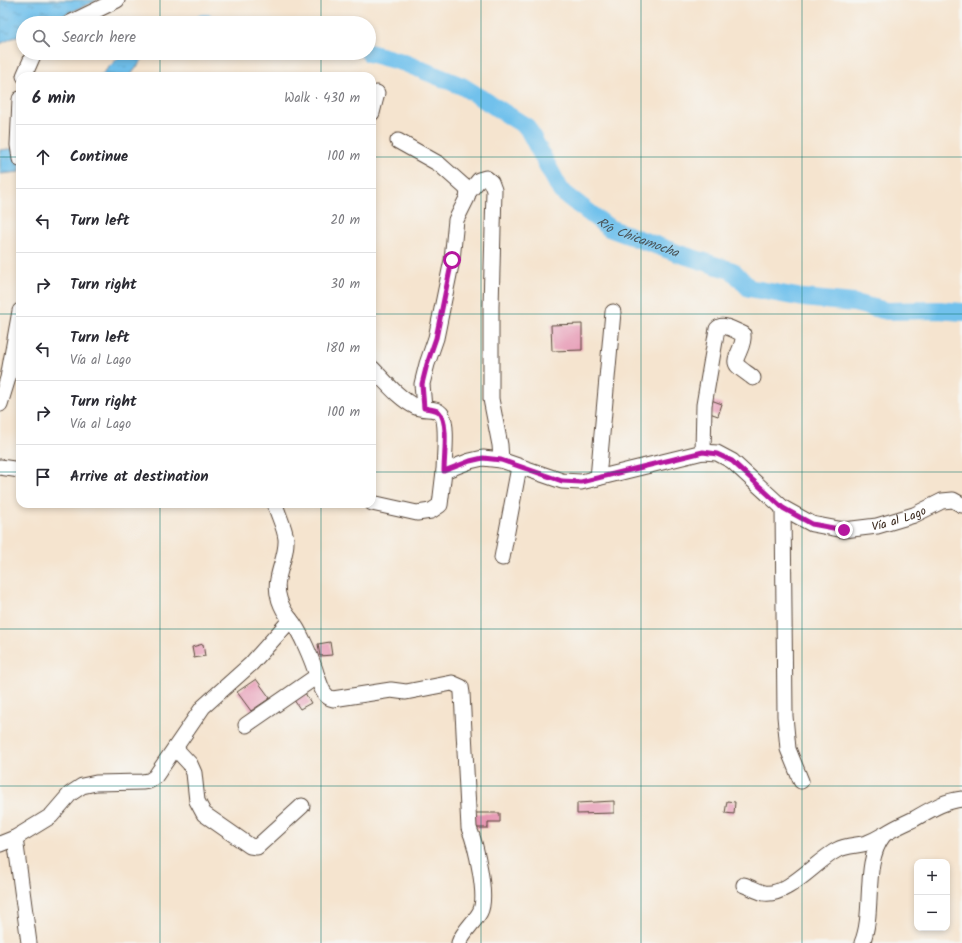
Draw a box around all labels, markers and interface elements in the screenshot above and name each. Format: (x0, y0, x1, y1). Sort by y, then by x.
search box (16, 16, 376, 60)
text: Search here (62, 26, 136, 50)
icon: search (30, 27, 52, 49)
text: 6 min (32, 85, 76, 112)
text: Walk · 430 m (284, 88, 360, 109)
text: Continue (70, 145, 128, 169)
icon: ahead (32, 146, 54, 168)
text: 100 m (327, 146, 360, 167)
text: Turn left (70, 209, 130, 233)
icon: left (32, 210, 54, 232)
text: 20 m (330, 210, 360, 231)
water label: Río Chicamocha (592, 212, 683, 264)
route start (443, 251, 461, 269)
text: Turn right (70, 273, 137, 297)
icon: right (32, 274, 54, 296)
text: 30 m (331, 274, 360, 295)
text: Turn left (70, 326, 130, 350)
icon: left (32, 338, 54, 360)
text: 180 m (326, 338, 360, 359)
text: Vía al Lago (70, 350, 131, 371)
text: Turn right (70, 390, 137, 414)
icon: right (32, 402, 54, 424)
text: 100 m (327, 402, 360, 423)
text: Vía al Lago (70, 414, 131, 435)
text: Arrive at destination (70, 465, 209, 489)
icon: arrive (32, 466, 54, 488)
street label: Vía al Lago (871, 501, 929, 536)
route end (835, 521, 853, 539)
map controls (914, 859, 950, 931)
button: + (914, 859, 950, 895)
button: − (914, 895, 950, 931)

